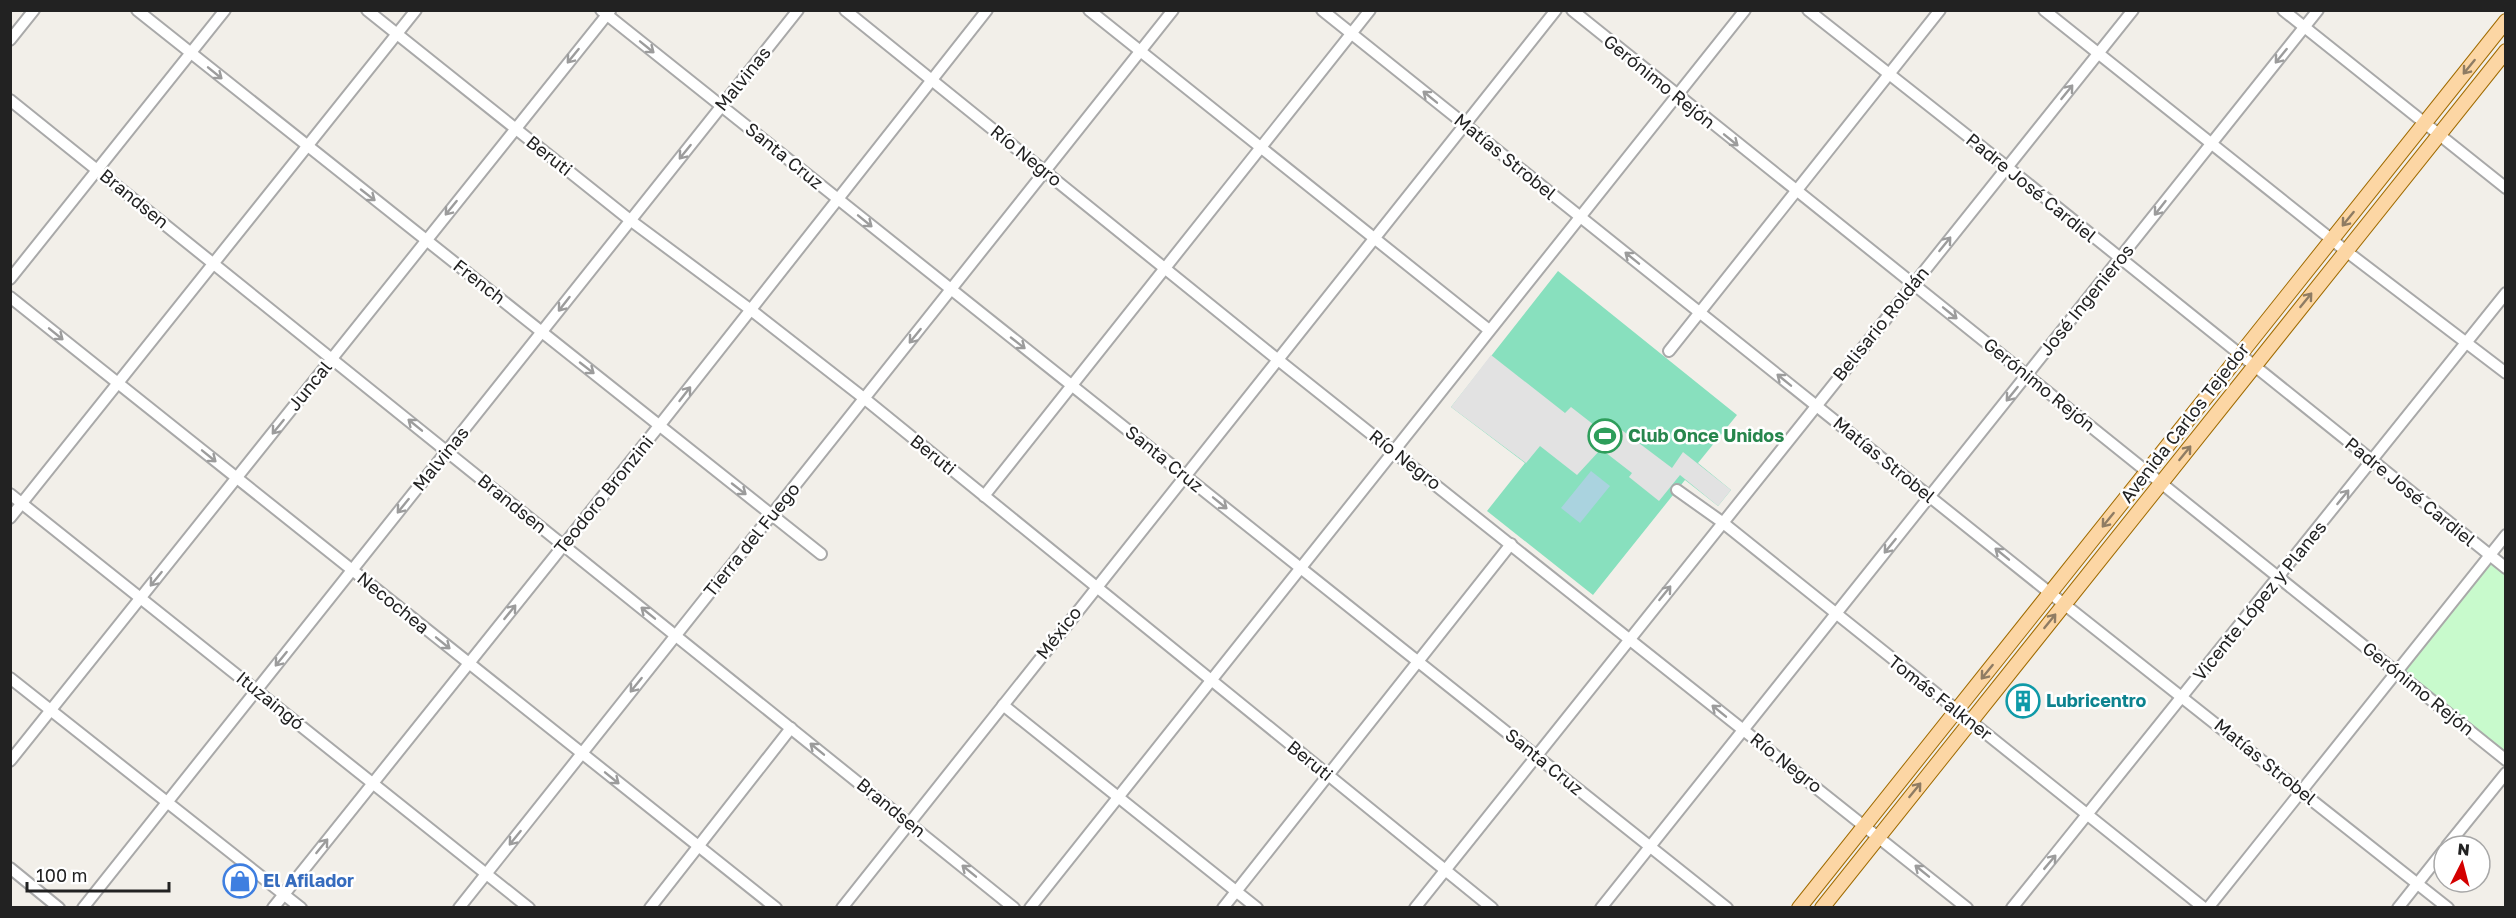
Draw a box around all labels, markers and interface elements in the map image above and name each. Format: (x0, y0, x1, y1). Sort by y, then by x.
street label: Gerónimo Rejón (1599, 30, 1720, 133)
one-way arrow (639, 40, 655, 53)
street label: Malvinas (710, 42, 775, 115)
one-way arrow (567, 48, 580, 64)
one-way arrow (2275, 48, 2288, 64)
one-way arrow (2463, 58, 2476, 74)
one-way arrow (207, 67, 223, 80)
one-way arrow (2061, 84, 2074, 100)
one-way arrow (1423, 90, 1439, 103)
street label: Matías Strobel (1450, 108, 1561, 204)
street label: Santa Cruz (741, 117, 828, 193)
street label: Río Negro (987, 120, 1067, 191)
street label: Padre José Cardiel (1962, 128, 2101, 247)
street label: Beruti (522, 130, 577, 180)
one-way arrow (1723, 134, 1739, 147)
one-way arrow (678, 144, 692, 159)
street label: Brandsen (96, 164, 174, 233)
one-way arrow (360, 188, 376, 201)
one-way arrow (445, 200, 458, 216)
one-way arrow (2153, 200, 2166, 216)
one-way arrow (2341, 211, 2354, 227)
one-way arrow (857, 214, 873, 227)
one-way arrow (1939, 236, 1952, 252)
street label: José Ingenieros (2035, 239, 2138, 360)
one-way arrow (1625, 251, 1640, 265)
street label: French (449, 254, 510, 308)
street label: Belisario Roldán (1827, 262, 1933, 385)
one-way arrow (2300, 292, 2313, 308)
one-way arrow (557, 296, 570, 312)
one-way arrow (1942, 307, 1958, 320)
one-way arrow (48, 327, 63, 341)
one-way arrow (909, 328, 922, 344)
street label: Gerónimo Rejón (1979, 333, 2100, 436)
one-way arrow (1009, 336, 1025, 349)
street label: Avenida Carlos Tejedor (2115, 338, 2253, 507)
street label: Juncal (283, 356, 336, 415)
one-way arrow (578, 361, 594, 374)
one-way arrow (1776, 373, 1792, 386)
one-way arrow (678, 386, 691, 402)
one-way arrow (2006, 386, 2019, 402)
street label: Matías Strobel (1829, 411, 1940, 507)
one-way arrow (271, 418, 284, 434)
one-way arrow (408, 418, 423, 432)
sports icon: Club Once Unidos (1587, 418, 1623, 454)
street label: Santa Cruz (1121, 420, 1208, 496)
street label: Malvinas (408, 422, 473, 495)
street label: Río Negro (1365, 424, 1446, 494)
place label: Club Once Unidos (1628, 424, 1784, 446)
street label: Beruti (906, 429, 961, 479)
street label: Teodoro Bronzini (549, 431, 658, 558)
street label: Padre José Cardiel (2341, 432, 2480, 551)
one-way arrow (2178, 445, 2191, 461)
one-way arrow (200, 449, 216, 462)
street label: Brandsen (474, 469, 552, 538)
street label: Tierra del Fuego (698, 478, 804, 601)
one-way arrow (731, 482, 747, 495)
one-way arrow (2336, 490, 2349, 506)
one-way arrow (1211, 497, 1227, 510)
one-way arrow (396, 498, 409, 514)
one-way arrow (2102, 511, 2115, 527)
street label: Vicente López y Planes (2188, 516, 2331, 685)
one-way arrow (1884, 538, 1897, 554)
one-way arrow (1994, 548, 2010, 561)
street label: Necochea (353, 567, 434, 638)
one-way arrow (149, 571, 162, 587)
one-way arrow (1659, 585, 1672, 601)
street label: México (1031, 602, 1086, 663)
one-way arrow (504, 604, 517, 620)
one-way arrow (641, 607, 657, 620)
one-way arrow (2043, 614, 2056, 630)
one-way arrow (435, 636, 451, 649)
street label: Gerónimo Rejón (2358, 637, 2479, 740)
street label: Tomás Falkner (1884, 650, 1997, 745)
one-way arrow (275, 651, 288, 667)
one-way arrow (1980, 664, 1993, 680)
street label: Ituzaingó (232, 666, 309, 734)
one-way arrow (630, 677, 643, 693)
building icon: Lubricentro (2005, 683, 2041, 719)
place label: Lubricentro (2046, 689, 2147, 711)
one-way arrow (1712, 704, 1728, 717)
street label: Matías Strobel (2210, 713, 2321, 809)
street label: Santa Cruz (1501, 723, 1588, 799)
street label: Río Negro (1746, 727, 1827, 797)
street label: Beruti (1283, 735, 1338, 785)
one-way arrow (809, 742, 825, 755)
one-way arrow (603, 771, 619, 784)
street label: Brandsen (853, 773, 931, 842)
one-way arrow (1909, 782, 1922, 798)
one-way arrow (508, 829, 521, 845)
north arrow (2432, 834, 2492, 894)
one-way arrow (316, 838, 329, 854)
text: N (2456, 839, 2471, 860)
one-way arrow (2043, 854, 2056, 870)
scale bar (27, 855, 170, 893)
shop icon: El Afilador (222, 863, 258, 899)
text: 100 m (36, 864, 87, 886)
one-way arrow (961, 864, 977, 877)
one-way arrow (1914, 864, 1930, 877)
place label: El Afilador (263, 869, 354, 891)

